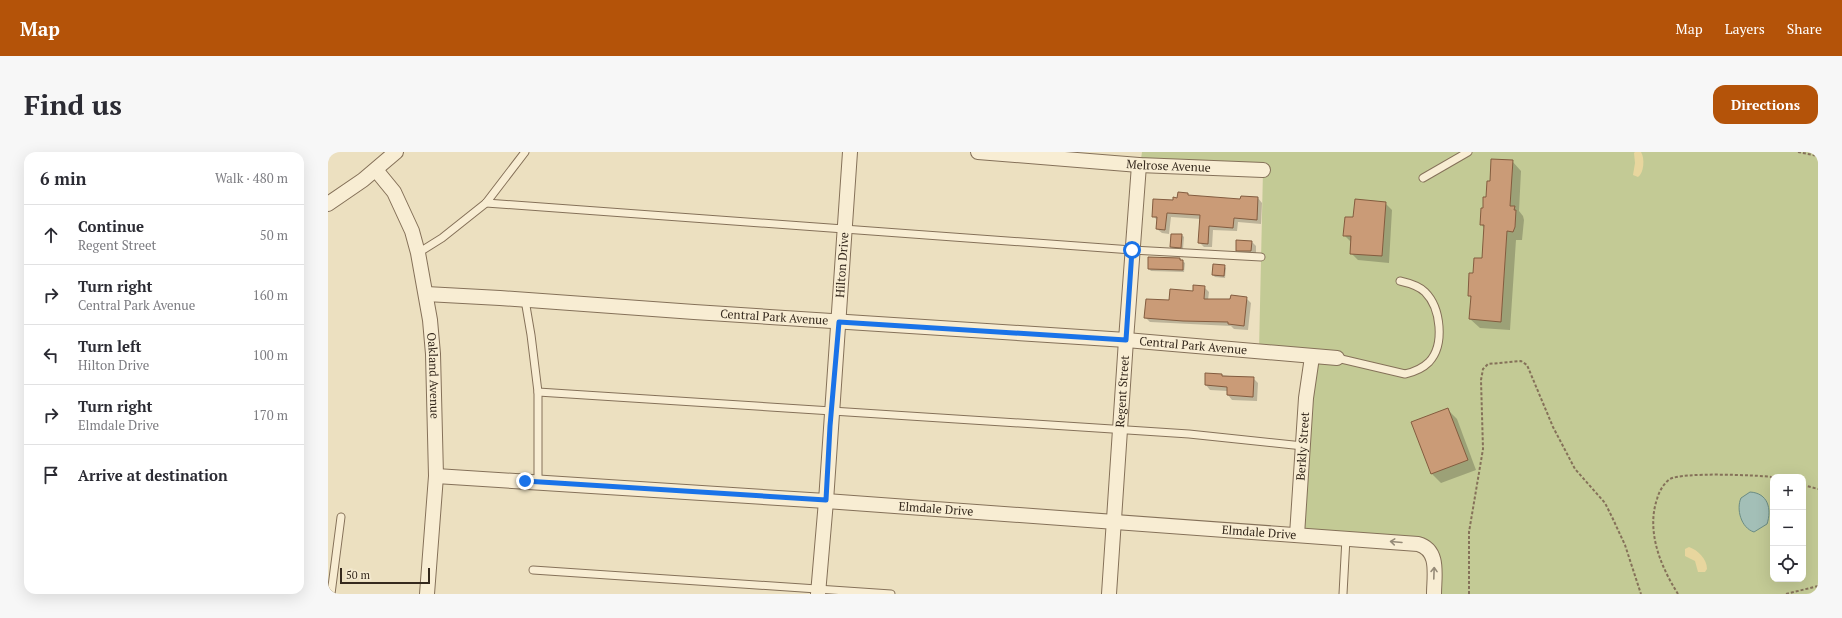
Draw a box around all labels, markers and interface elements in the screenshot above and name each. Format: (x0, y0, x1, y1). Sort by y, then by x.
text: Map (20, 16, 60, 41)
text: Map (1676, 19, 1703, 38)
text: Layers (1725, 19, 1765, 38)
text: Share (1787, 19, 1822, 38)
button: Directions (1713, 85, 1818, 124)
text: Find us (24, 86, 122, 123)
street label: Melrose Avenue (1126, 156, 1211, 175)
text: 6 min (40, 167, 87, 190)
text: Walk · 480 m (215, 169, 288, 187)
text: Continue (78, 216, 144, 236)
icon: ahead (40, 224, 62, 246)
text: 50 m (260, 226, 288, 244)
street label: Hilton Drive (832, 232, 851, 298)
text: Regent Street (78, 236, 156, 254)
route start (1123, 241, 1141, 259)
text: Turn right (78, 276, 153, 296)
icon: right (40, 284, 62, 306)
text: 160 m (253, 286, 288, 304)
text: Central Park Avenue (78, 296, 195, 314)
street label: Central Park Avenue (720, 306, 829, 328)
street label: Oakland Avenue (424, 332, 443, 419)
street label: Central Park Avenue (1139, 333, 1248, 357)
text: Turn left (78, 336, 142, 356)
icon: left (40, 344, 62, 366)
text: 100 m (253, 346, 288, 364)
street label: Regent Street (1112, 354, 1132, 428)
text: Hilton Drive (78, 356, 149, 374)
text: Turn right (78, 396, 153, 416)
icon: right (40, 404, 62, 426)
text: 170 m (253, 406, 288, 424)
street label: Berkly Street (1293, 411, 1312, 481)
text: Elmdale Drive (78, 416, 159, 434)
icon: arrive (40, 464, 62, 486)
text: Arrive at destination (78, 465, 228, 485)
route end (516, 472, 534, 490)
map controls (1770, 474, 1806, 582)
button: + (1770, 474, 1806, 510)
street label: Elmdale Drive (898, 498, 974, 519)
button: − (1770, 510, 1806, 546)
street label: Elmdale Drive (1221, 522, 1297, 542)
one-way arrow (1390, 538, 1403, 545)
button: locate (1770, 546, 1806, 582)
scale bar (340, 566, 430, 585)
one-way arrow (1431, 567, 1438, 580)
text: 50 m (346, 568, 370, 582)

